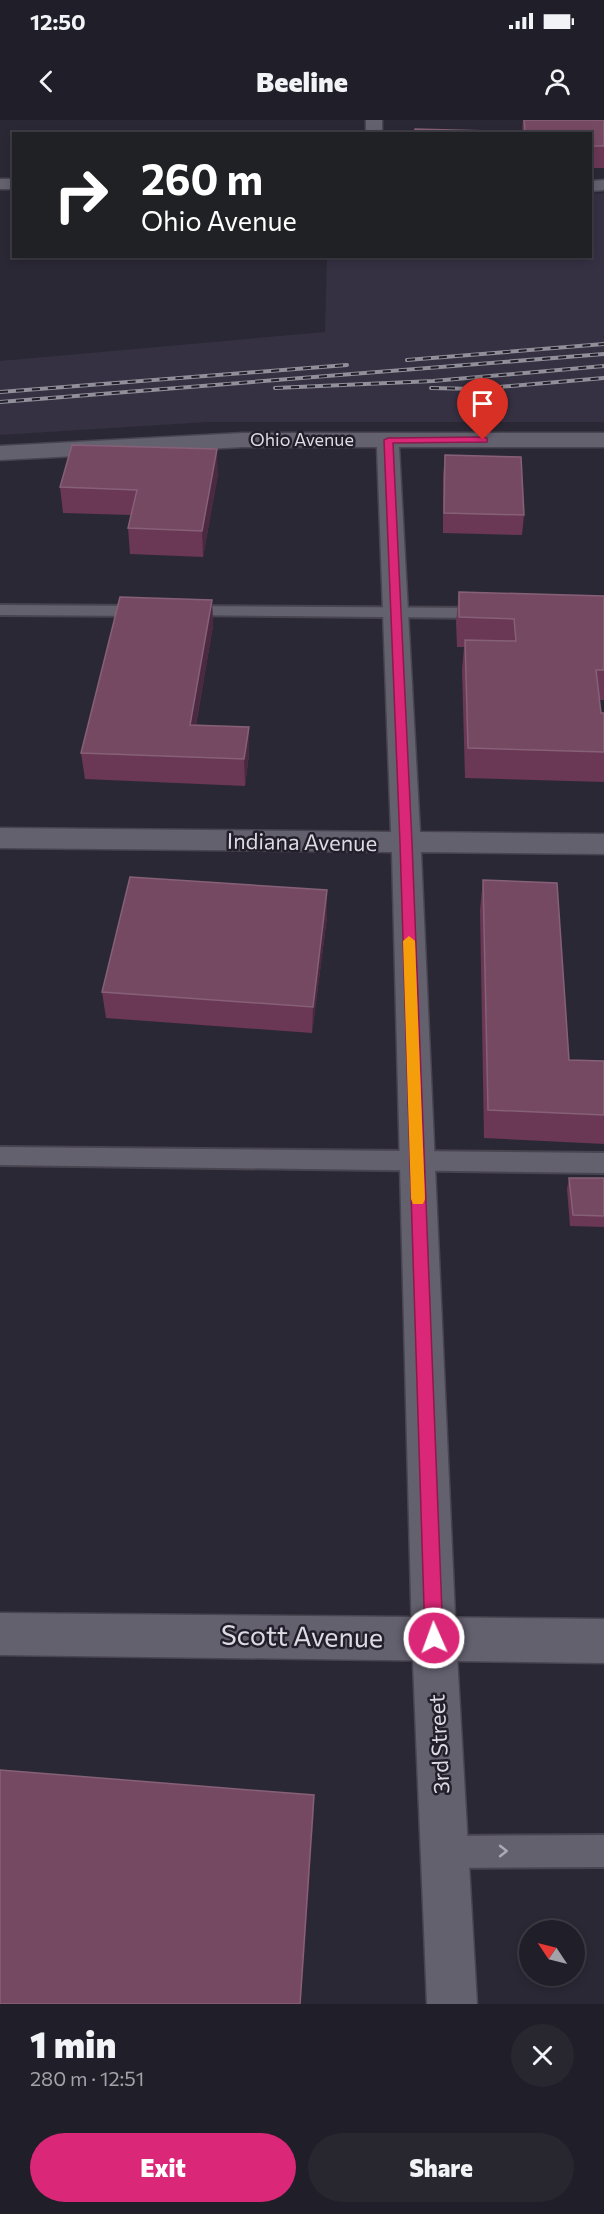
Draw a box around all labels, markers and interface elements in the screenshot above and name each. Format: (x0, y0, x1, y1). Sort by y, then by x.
text: 12:50 (30, 8, 86, 35)
icon: back (30, 65, 63, 98)
text: Beeline (256, 65, 348, 98)
icon: person (541, 65, 574, 98)
text: 260 m (141, 152, 263, 204)
icon: right (42, 156, 120, 234)
text: Ohio Avenue (141, 204, 297, 237)
pin (457, 378, 508, 440)
icon: arrive (466, 387, 499, 420)
street label: Ohio Avenue (250, 428, 354, 450)
street label: Indiana Avenue (227, 827, 377, 856)
position arrow (402, 1606, 466, 1670)
street label: Scott Avenue (221, 1618, 384, 1653)
street label: 3rd Street (422, 1693, 455, 1795)
one-way arrow (498, 1845, 507, 1857)
north arrow (519, 1920, 585, 1986)
map controls (519, 1920, 585, 1986)
text: 1 min (30, 2021, 116, 2065)
button: close (511, 2024, 574, 2087)
text: 280 m · 12:51 (30, 2066, 144, 2090)
button: Exit (30, 2133, 296, 2202)
button: Share (308, 2133, 574, 2202)

